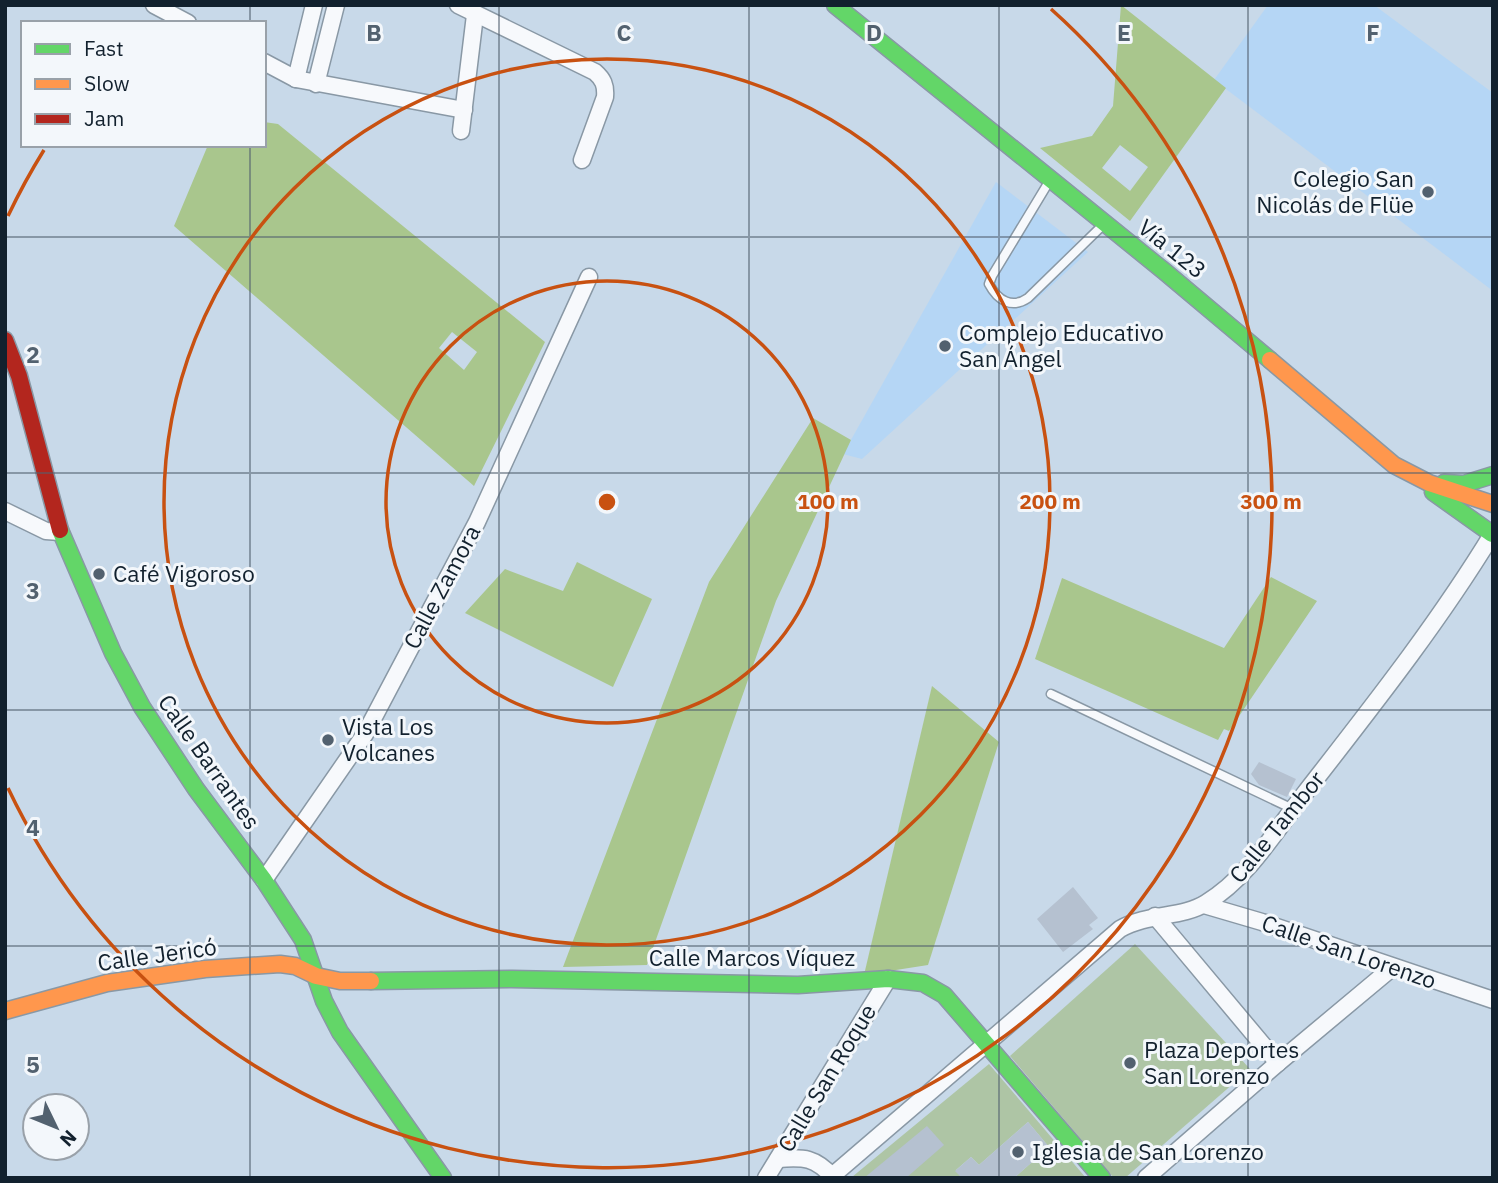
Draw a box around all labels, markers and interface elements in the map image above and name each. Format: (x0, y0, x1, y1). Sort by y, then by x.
text: B (366, 17, 382, 47)
text: C (617, 17, 632, 47)
text: D (866, 17, 882, 47)
text: E (1117, 17, 1131, 47)
text: F (1366, 17, 1380, 47)
legend (21, 21, 266, 147)
text: Fast (84, 34, 124, 62)
text: Slow (84, 69, 130, 97)
text: Jam (84, 104, 124, 132)
place label: Colegio San Nicolás de Flüe (1256, 163, 1414, 219)
marker: Colegio San Nicolás de Flüe (1420, 184, 1436, 200)
street label: Vía 123 (1133, 212, 1213, 285)
place label: Complejo Educativo San Ángel (959, 317, 1164, 373)
marker: Complejo Educativo San Ángel (937, 338, 953, 354)
text: 2 (26, 339, 40, 369)
text: 100 m (797, 487, 859, 515)
text: 200 m (1019, 487, 1081, 515)
text: 300 m (1240, 487, 1302, 515)
centre of rings (595, 490, 619, 514)
street label: Calle Zamora (396, 519, 486, 654)
place label: Café Vigoroso (113, 558, 255, 588)
marker: Café Vigoroso (91, 566, 107, 582)
text: 3 (26, 575, 40, 605)
street label: Calle Barrantes (152, 688, 267, 835)
place label: Vista Los Volcanes (342, 711, 435, 767)
marker: Vista Los Volcanes (320, 732, 336, 748)
street label: Calle Tambor (1222, 764, 1331, 888)
text: 4 (26, 812, 40, 842)
street label: Calle San Lorenzo (1258, 907, 1441, 995)
street label: Calle Jericó (95, 931, 218, 977)
street label: Calle Marcos Víquez (649, 942, 855, 972)
street label: Calle San Roque (770, 998, 882, 1157)
place label: Plaza Deportes San Lorenzo (1144, 1034, 1299, 1090)
text: 5 (26, 1049, 40, 1079)
marker: Plaza Deportes San Lorenzo (1122, 1055, 1138, 1071)
north arrow (21, 1092, 91, 1162)
text: N (55, 1125, 82, 1152)
place label: Iglesia de San Lorenzo (1032, 1136, 1264, 1166)
marker: Iglesia de San Lorenzo (1010, 1144, 1026, 1160)

